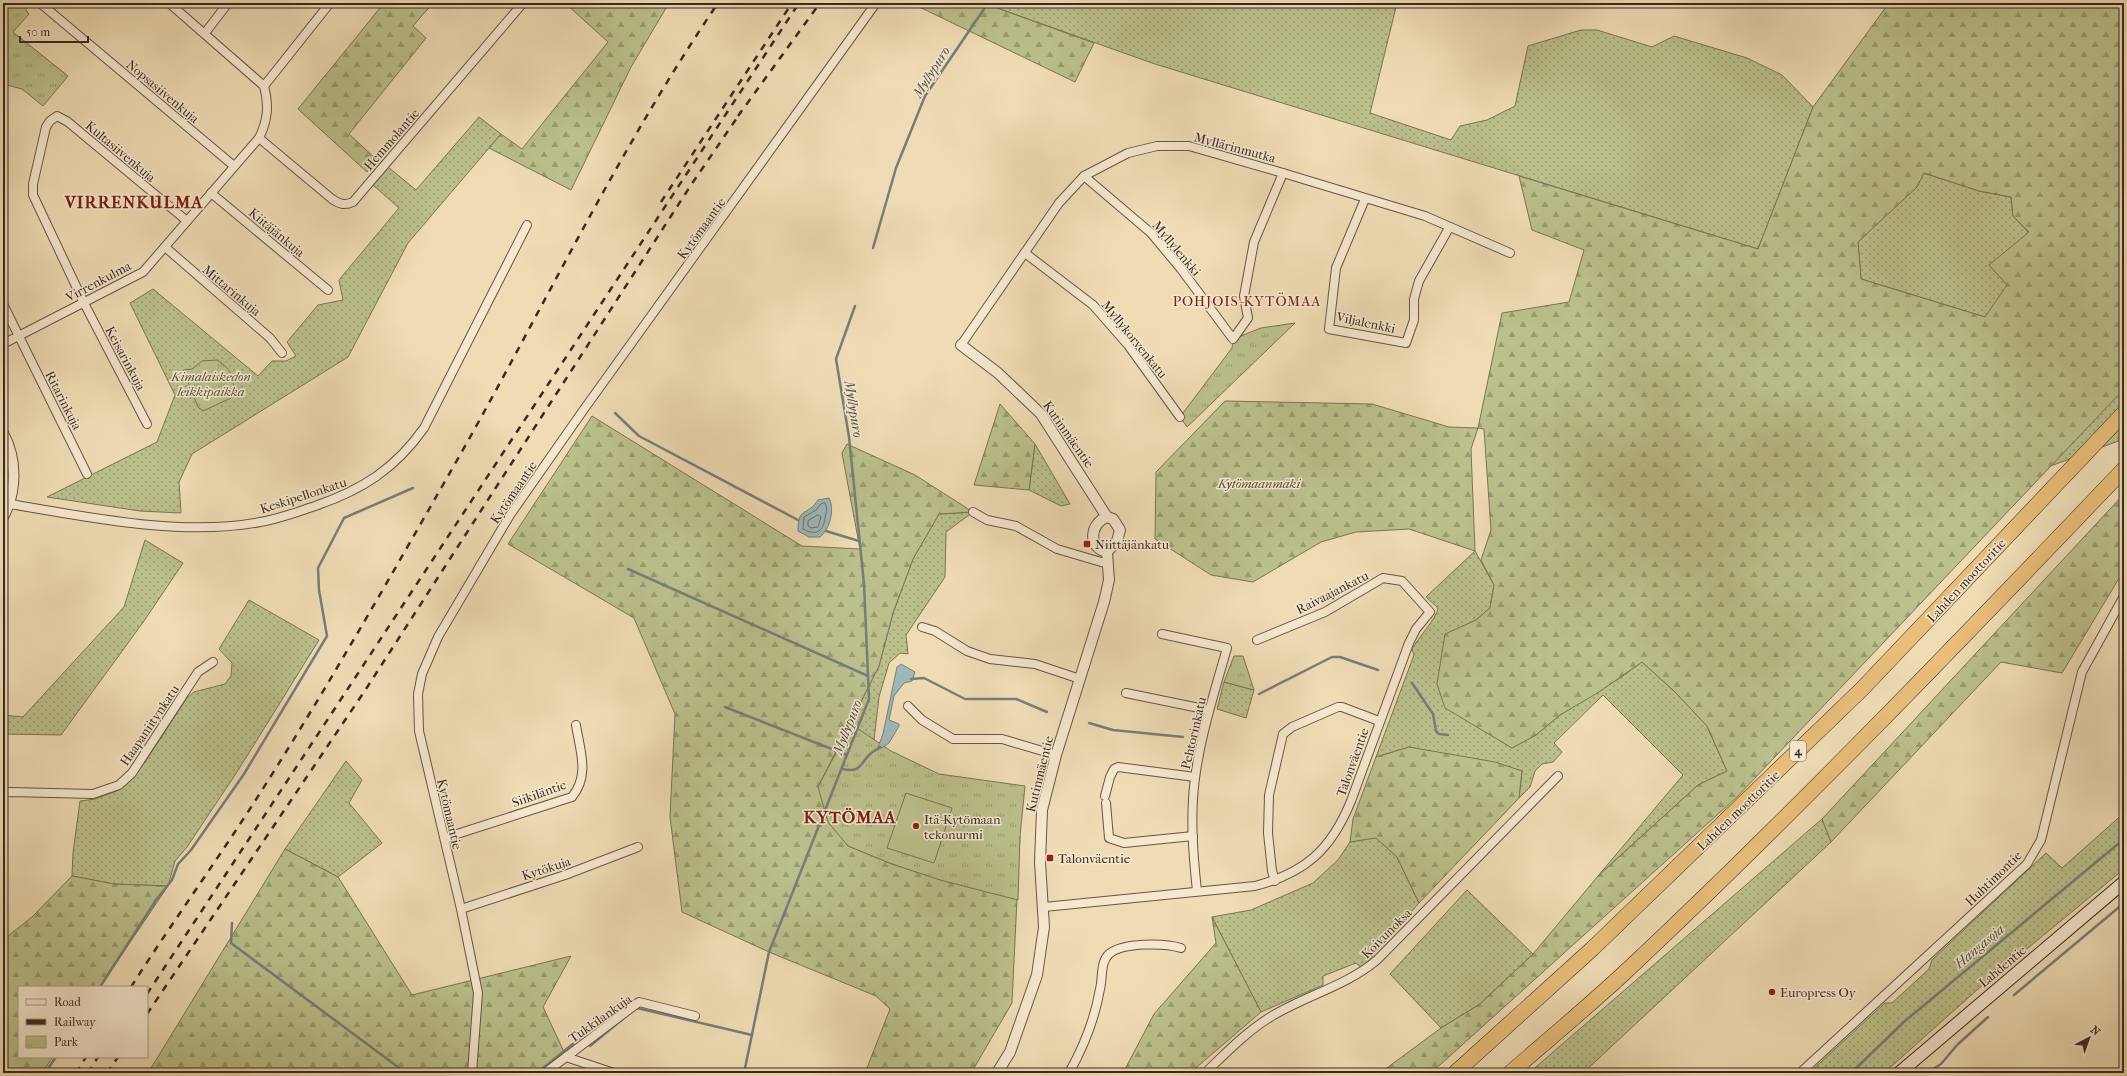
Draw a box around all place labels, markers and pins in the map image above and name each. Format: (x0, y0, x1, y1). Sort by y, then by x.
place label: Niittäjänkatu (1095, 537, 1170, 552)
marker: Niittäjänkatu (1082, 539, 1092, 549)
place label: Itä-Kytömaan tekonurmi (924, 812, 1001, 842)
marker: Itä-Kytömaan tekonurmi (911, 821, 921, 831)
place label: Talonväentie (1058, 851, 1131, 866)
marker: Talonväentie (1045, 853, 1055, 863)
place label: Europress Oy (1780, 985, 1857, 1000)
marker: Europress Oy (1767, 987, 1777, 997)

